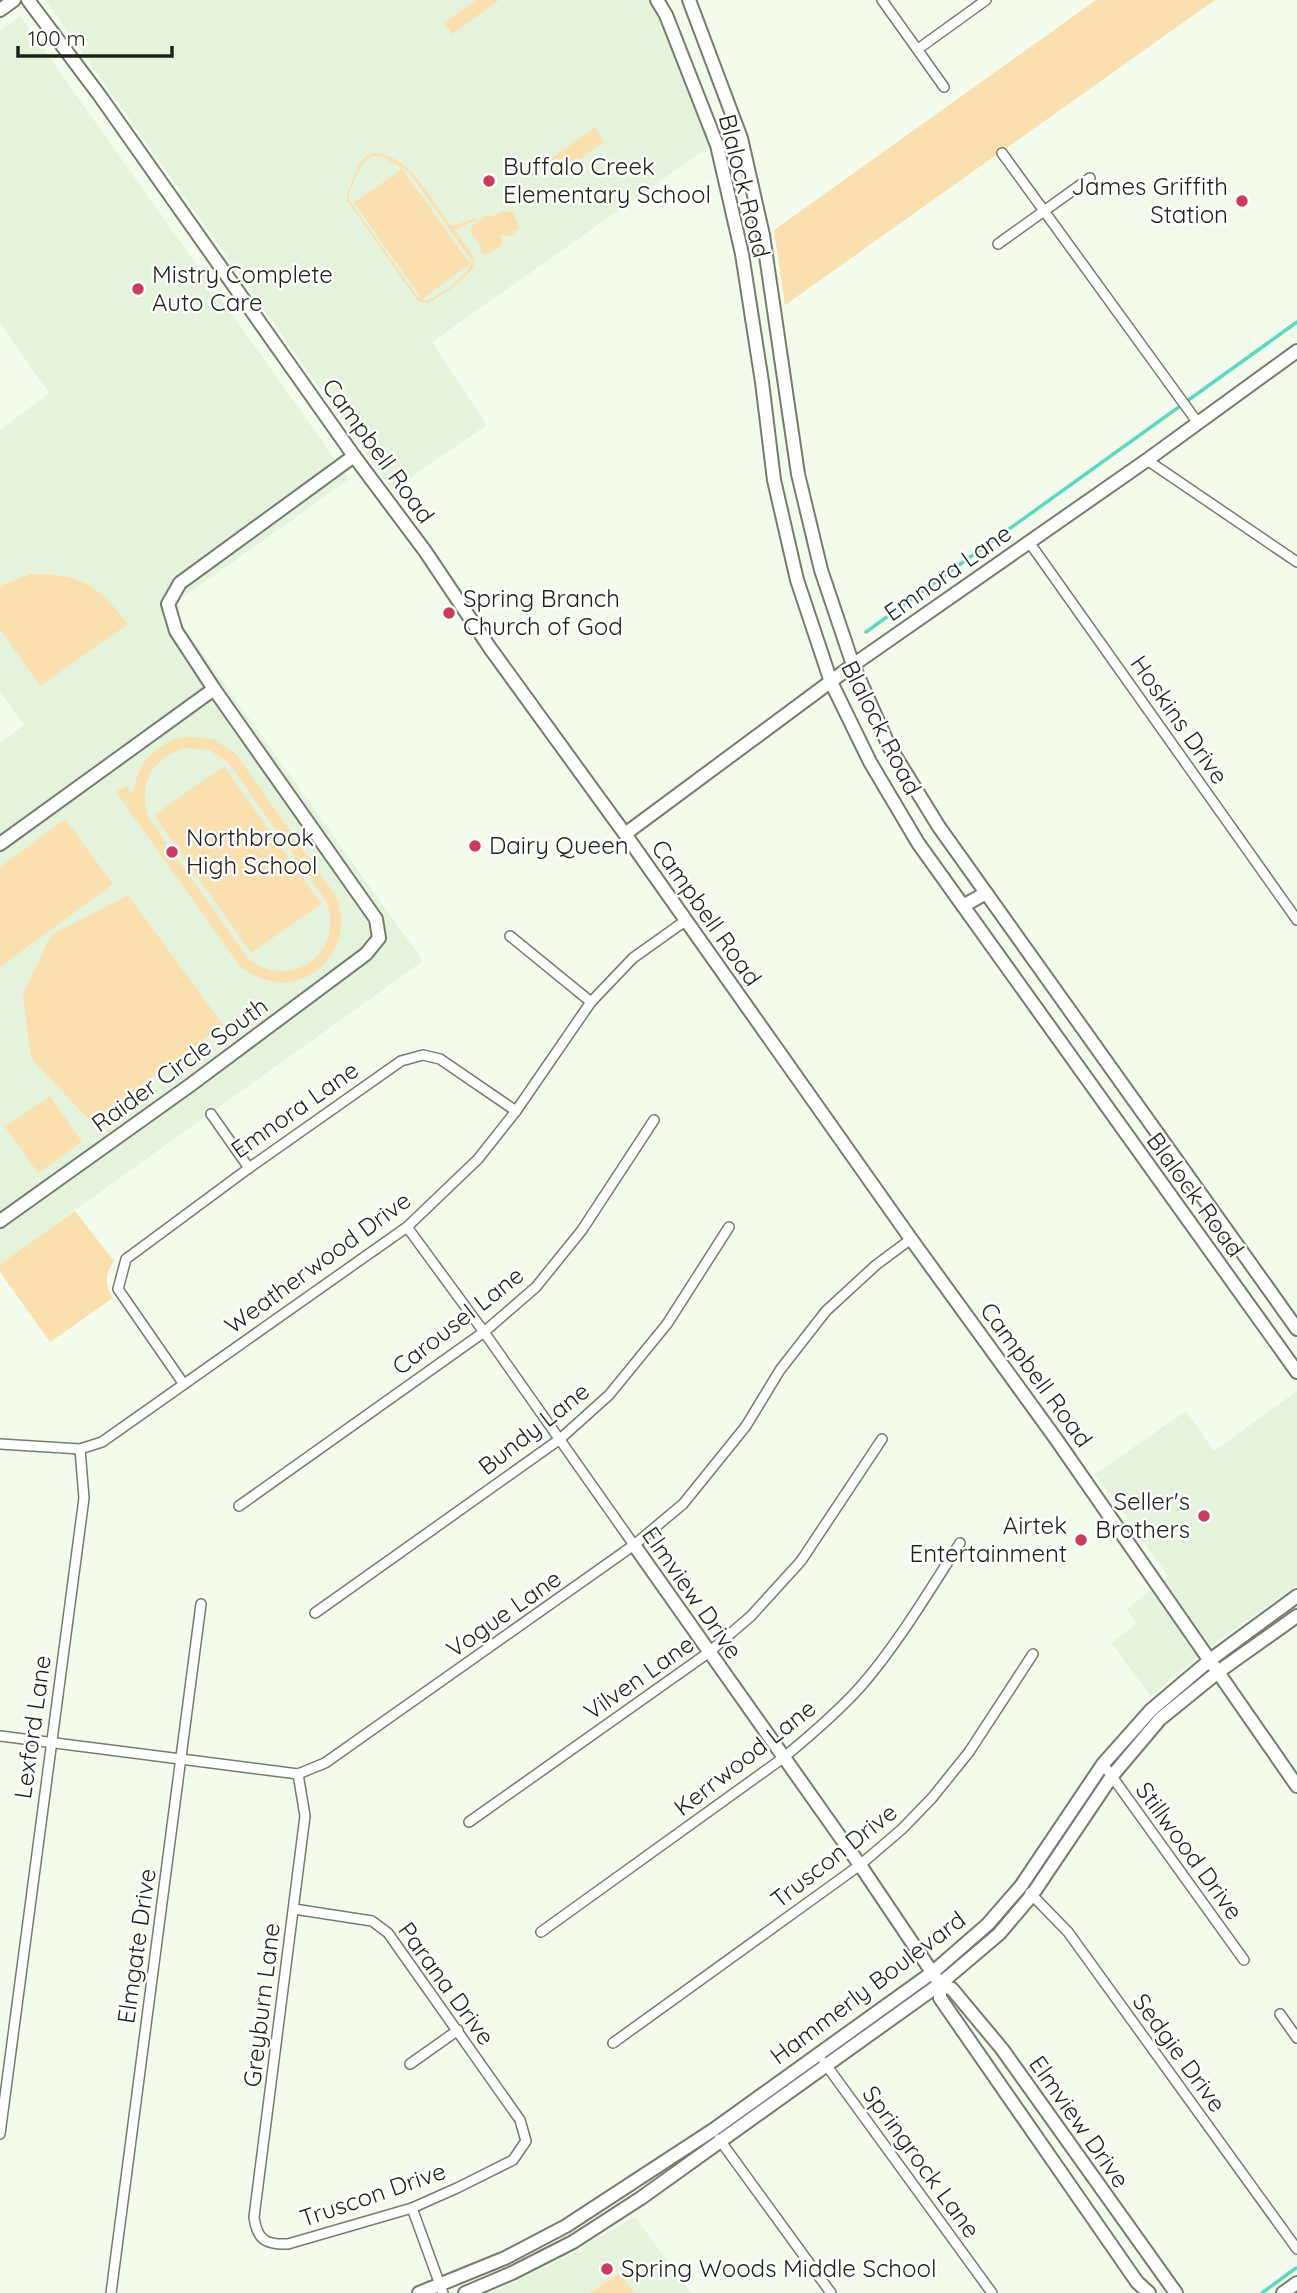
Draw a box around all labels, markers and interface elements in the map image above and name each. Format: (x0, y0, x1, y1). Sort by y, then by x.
scale bar (18, 14, 172, 58)
text: 100 m (28, 25, 86, 51)
street label: Blalock Road (713, 111, 777, 261)
place label: Buffalo Creek Elementary School (503, 151, 711, 209)
place label: James Griffith Station (1071, 171, 1228, 229)
marker: Buffalo Creek Elementary School (481, 173, 497, 189)
marker: James Griffith Station (1234, 193, 1250, 209)
place label: Mistry Complete Auto Care (152, 259, 333, 317)
marker: Mistry Complete Auto Care (130, 281, 146, 297)
street label: Campbell Road (316, 372, 441, 529)
street label: Emnora Lane (878, 517, 1017, 627)
place label: Spring Branch Church of God (463, 583, 623, 641)
marker: Spring Branch Church of God (441, 605, 457, 621)
street label: Hoskins Drive (1124, 649, 1235, 790)
street label: Blalock Road (835, 655, 929, 800)
place label: Northbrook High School (186, 822, 318, 880)
place label: Dairy Queen (489, 830, 629, 860)
street label: Campbell Road (645, 833, 768, 991)
marker: Dairy Queen (467, 838, 483, 854)
marker: Northbrook High School (164, 844, 180, 860)
street label: Raider Circle South (85, 990, 273, 1138)
street label: Emnora Lane (225, 1054, 364, 1164)
street label: Blalock Road (1141, 1126, 1251, 1263)
street label: Weatherwood Drive (219, 1185, 416, 1340)
street label: Carousel Lane (386, 1260, 529, 1381)
street label: Campbell Road (974, 1296, 1099, 1453)
street label: Bundy Lane (472, 1376, 595, 1481)
place label: Seller's Brothers (1095, 1486, 1190, 1544)
marker: Seller's Brothers (1196, 1508, 1212, 1524)
place label: Airtek Entertainment (910, 1510, 1067, 1568)
street label: Elmview Drive (636, 1520, 749, 1664)
marker: Airtek Entertainment (1073, 1532, 1089, 1548)
street label: Vogue Lane (440, 1563, 567, 1664)
street label: Vilven Lane (578, 1628, 699, 1726)
street label: Lexford Lane (7, 1653, 57, 1801)
street label: Kerrwood Lane (667, 1692, 821, 1822)
street label: Stillwood Drive (1130, 1776, 1250, 1925)
street label: Truscon Drive (764, 1797, 903, 1914)
street label: Elmgate Drive (110, 1866, 162, 2025)
street label: Hammerly Boulevard (764, 1904, 971, 2070)
street label: Parana Drive (392, 1916, 502, 2051)
street label: Greyburn Lane (236, 1921, 286, 2089)
street label: Sedgie Drive (1127, 1987, 1233, 2118)
street label: Elmview Drive (1023, 2049, 1136, 2193)
street label: Springrock Lane (856, 2079, 987, 2243)
street label: Truscon Drive (296, 2155, 450, 2233)
place label: Spring Woods Middle School (621, 2253, 937, 2283)
marker: Spring Woods Middle School (599, 2261, 615, 2277)

